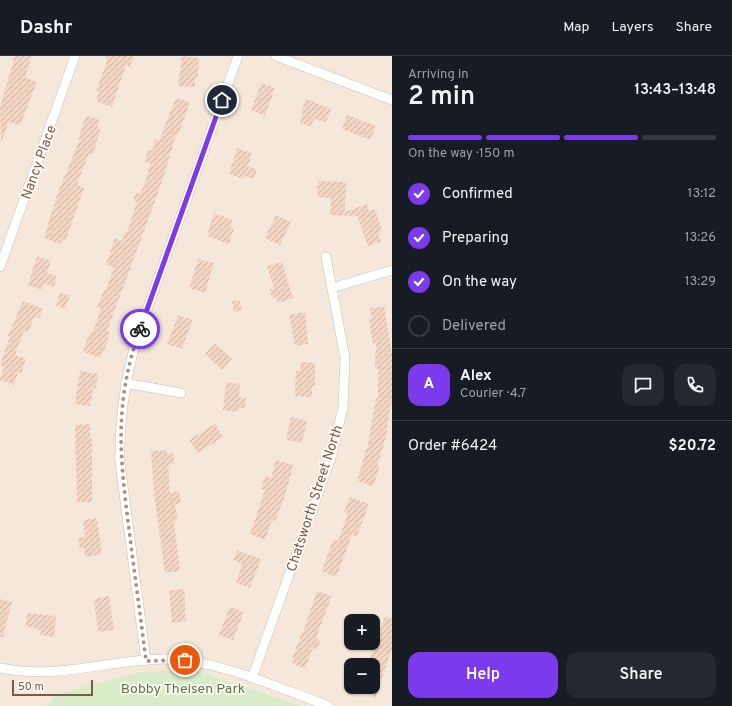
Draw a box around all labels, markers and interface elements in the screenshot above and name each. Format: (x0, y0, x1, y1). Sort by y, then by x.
text: Dashr (20, 16, 72, 40)
text: Map (563, 19, 589, 36)
text: Layers (611, 19, 653, 36)
text: Share (675, 19, 712, 36)
text: Arriving in (408, 67, 469, 83)
text: 2 min (408, 81, 475, 114)
text: 13:43–13:48 (634, 81, 716, 100)
pin (205, 83, 239, 117)
icon: home (211, 89, 233, 111)
street label: Nancy Place (18, 123, 61, 202)
text: On the way · 150 m (408, 146, 514, 162)
icon: check (408, 183, 430, 205)
text: Confirmed (442, 185, 513, 204)
text: 13:12 (688, 186, 716, 202)
icon: check (408, 227, 430, 249)
text: Preparing (442, 229, 509, 248)
text: 13:26 (685, 230, 716, 246)
icon: check (408, 271, 430, 293)
text: On the way (442, 273, 517, 292)
text: 13:29 (685, 274, 716, 290)
courier (120, 309, 160, 349)
text: Delivered (442, 317, 506, 336)
icon: bike (129, 318, 151, 340)
button: chat (622, 364, 664, 406)
button: phone (674, 364, 716, 406)
text: Alex (460, 367, 492, 386)
text: A (424, 375, 434, 394)
text: Courier · 4.7 (460, 386, 526, 402)
street label: Chatsworth Street North (284, 423, 347, 574)
text: Order #6424 (408, 437, 497, 456)
text: $20.72 (669, 437, 716, 456)
map controls (344, 614, 380, 694)
button: + (344, 614, 380, 650)
pin (168, 643, 202, 677)
icon: bag (174, 649, 196, 671)
button: Help (408, 652, 558, 698)
button: Share (566, 652, 716, 698)
button: − (344, 658, 380, 694)
scale bar (12, 678, 93, 697)
text: 50 m (18, 680, 44, 694)
park label: Bobby Theisen Park (121, 681, 245, 698)

